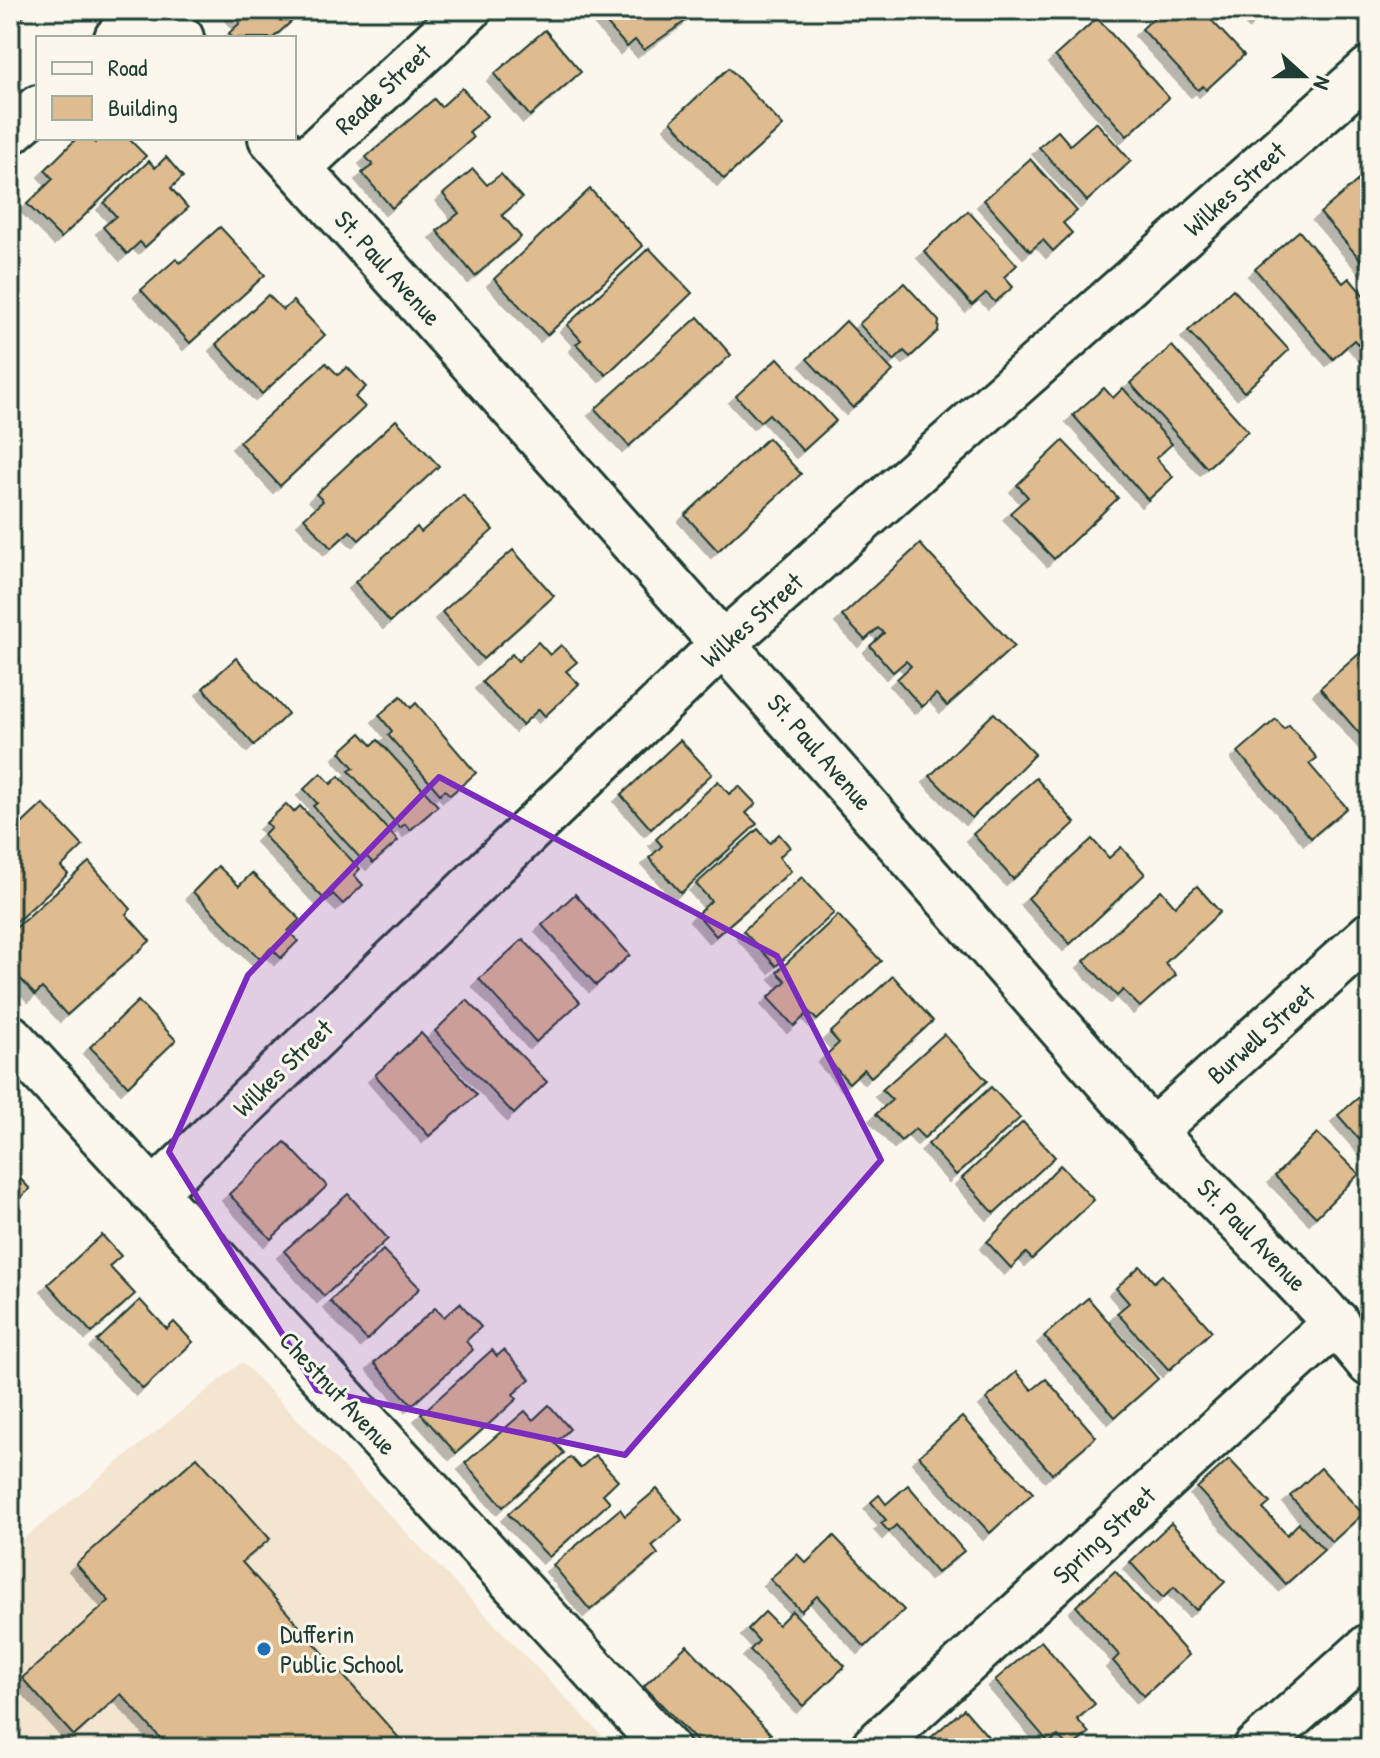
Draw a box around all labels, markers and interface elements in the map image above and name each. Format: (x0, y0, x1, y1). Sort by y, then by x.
street label: Reade Street (327, 34, 439, 142)
legend (36, 36, 296, 140)
north arrow (1264, 36, 1344, 116)
text: Road (108, 51, 147, 83)
text: N (1306, 72, 1339, 94)
text: Building (108, 91, 178, 123)
street label: Wilkes Street (1176, 133, 1294, 244)
street label: St. Paul Avenue (327, 202, 450, 333)
street label: Wilkes Street (693, 564, 811, 675)
street label: St. Paul Avenue (760, 686, 881, 818)
street label: Burwell Street (1199, 975, 1323, 1091)
street label: Wilkes Street (225, 1010, 341, 1124)
street label: St. Paul Avenue (1190, 1171, 1315, 1299)
street label: Chestnut Avenue (272, 1323, 405, 1462)
street label: Spring Street (1045, 1477, 1163, 1591)
place label: Dufferin Public School (280, 1616, 403, 1681)
marker: Dufferin Public School (255, 1640, 273, 1658)

